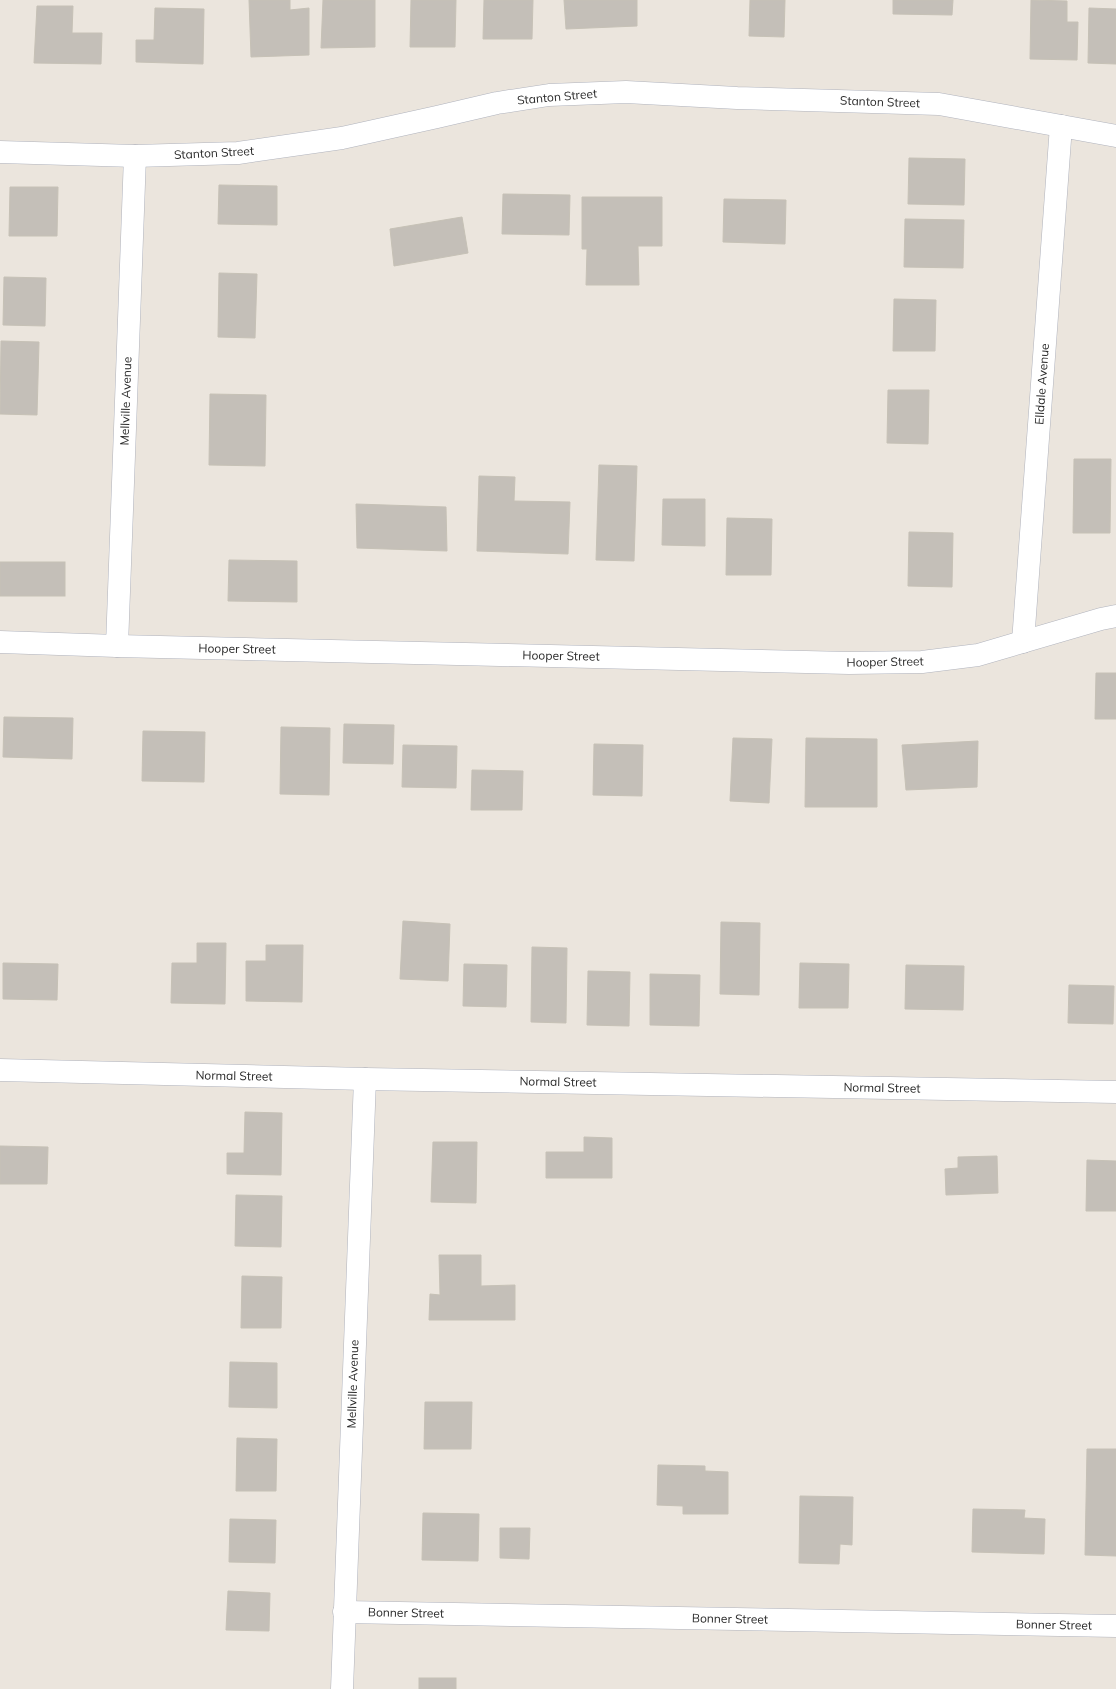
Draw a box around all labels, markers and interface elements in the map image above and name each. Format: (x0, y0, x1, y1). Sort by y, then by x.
street label: Stanton Street (516, 86, 598, 107)
street label: Stanton Street (840, 93, 920, 110)
street label: Stanton Street (174, 143, 254, 162)
street label: Elldale Avenue (1031, 343, 1052, 425)
street label: Mellville Avenue (116, 356, 135, 446)
street label: Hooper Street (198, 640, 276, 657)
street label: Hooper Street (522, 647, 600, 664)
street label: Hooper Street (846, 653, 924, 670)
street label: Normal Street (195, 1067, 273, 1084)
street label: Normal Street (519, 1073, 597, 1090)
street label: Normal Street (843, 1079, 921, 1096)
street label: Mellville Avenue (343, 1339, 362, 1429)
street label: Bonner Street (368, 1604, 444, 1621)
street label: Bonner Street (692, 1610, 768, 1627)
street label: Bonner Street (1016, 1616, 1092, 1633)

